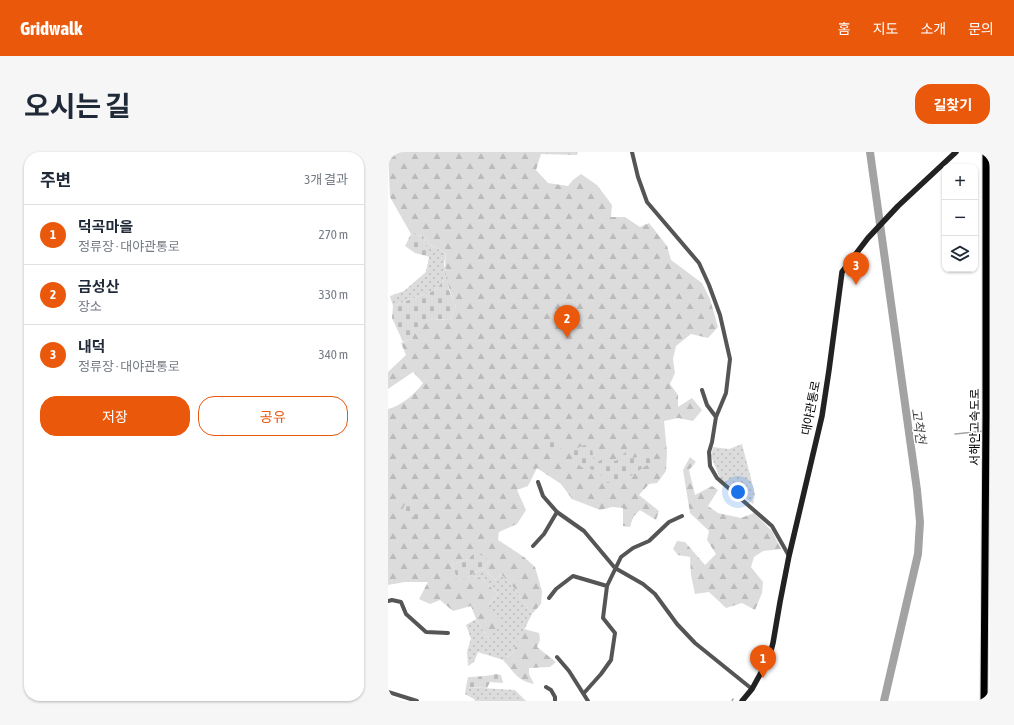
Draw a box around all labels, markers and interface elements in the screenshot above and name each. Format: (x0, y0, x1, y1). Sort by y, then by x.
text: Gridwalk (20, 17, 82, 39)
text: 홈 (838, 21, 851, 37)
text: 지도 (873, 21, 898, 37)
text: 소개 (920, 21, 946, 37)
text: 문의 (968, 21, 994, 37)
button: 길찾기 (915, 84, 990, 124)
text: 오시는 길 (24, 90, 131, 122)
map controls (942, 164, 978, 272)
button: + (942, 164, 978, 200)
text: 주변 (40, 170, 71, 190)
text: 3개 결과 (304, 172, 348, 187)
button: − (942, 200, 978, 236)
text: 덕곡마을 (78, 218, 133, 235)
text: 1 (50, 227, 56, 242)
text: 270 m (319, 227, 348, 242)
button: layers (942, 236, 978, 272)
text: 정류장 · 대야관통로 (78, 239, 180, 254)
pin: 3 (843, 252, 869, 285)
text: 금성산 (78, 278, 119, 295)
text: 2 (50, 287, 56, 302)
text: 330 m (319, 287, 348, 302)
text: 장소 (78, 299, 102, 314)
pin: 2 (554, 305, 580, 338)
text: 내덕 (78, 338, 106, 355)
text: 3 (50, 347, 56, 362)
text: 340 m (319, 347, 348, 362)
text: 정류장 · 대야관통로 (78, 359, 180, 374)
street label: 대야관통로 (799, 380, 823, 436)
street label: 서해안고속도로 (968, 388, 982, 466)
button: 저장 (40, 396, 190, 436)
button: 공유 (198, 396, 348, 436)
water label: 고척천 (909, 407, 929, 446)
your location (728, 482, 748, 502)
pin: 1 (750, 645, 776, 678)

